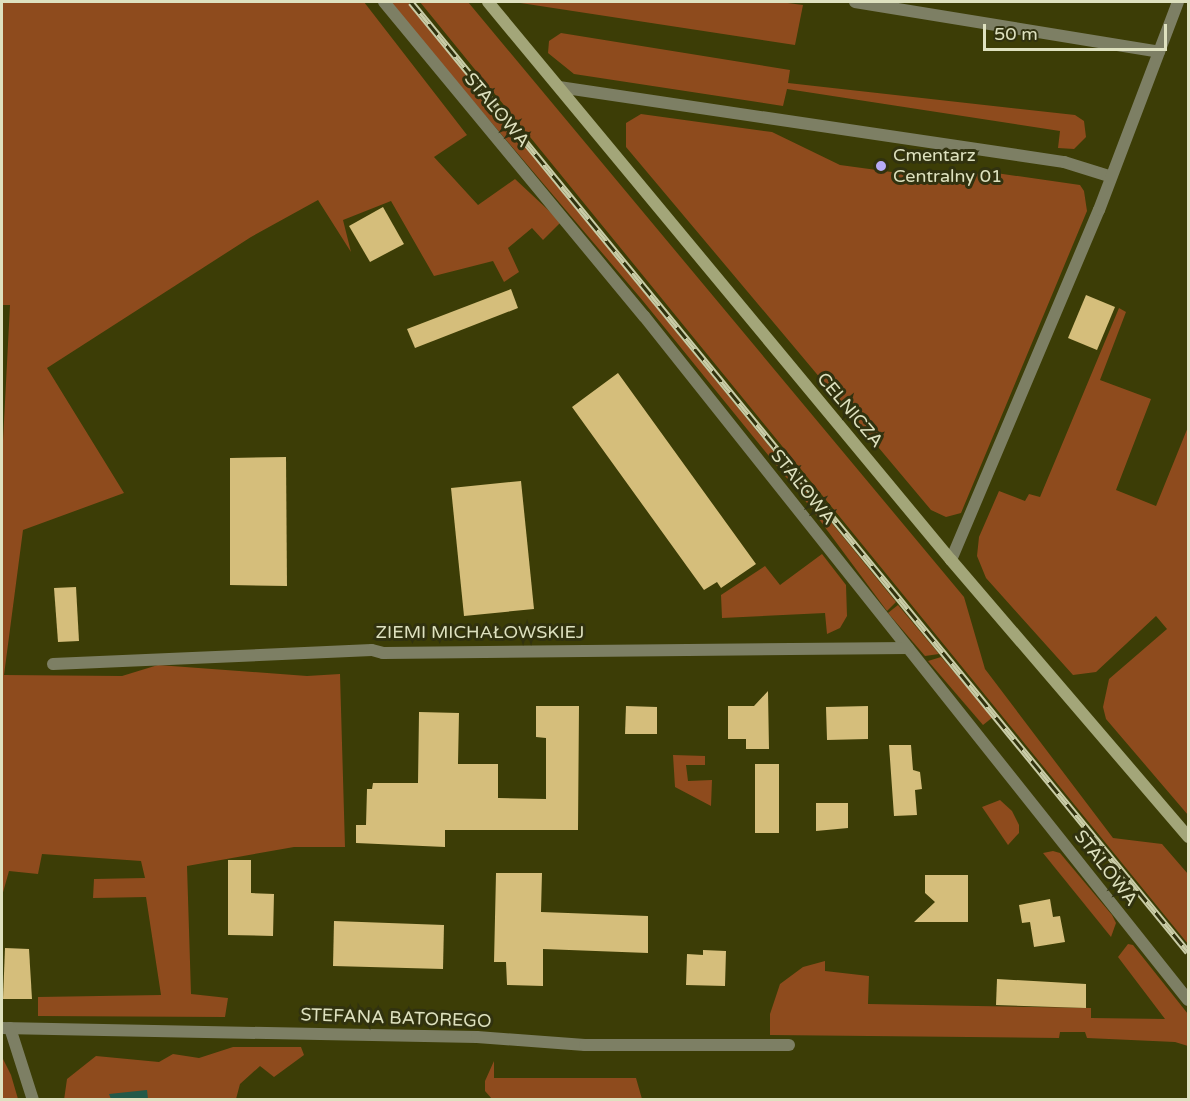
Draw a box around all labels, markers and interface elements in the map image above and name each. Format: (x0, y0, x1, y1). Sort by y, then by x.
scale bar (986, 12, 1170, 50)
text: 50 m (994, 23, 1038, 45)
street label: STALOWA (460, 68, 534, 152)
place label: Cmentarz Centralny 01 (893, 145, 1002, 188)
marker: Cmentarz Centralny 01 (874, 159, 888, 173)
street label: CELNICZA (812, 368, 888, 452)
street label: STALOWA (766, 445, 840, 529)
street label: ZIEMI MICHAŁOWSKIEJ (376, 621, 584, 643)
street label: STALOWA (1070, 826, 1142, 910)
street label: STEFANA BATOREGO (300, 1004, 492, 1032)

